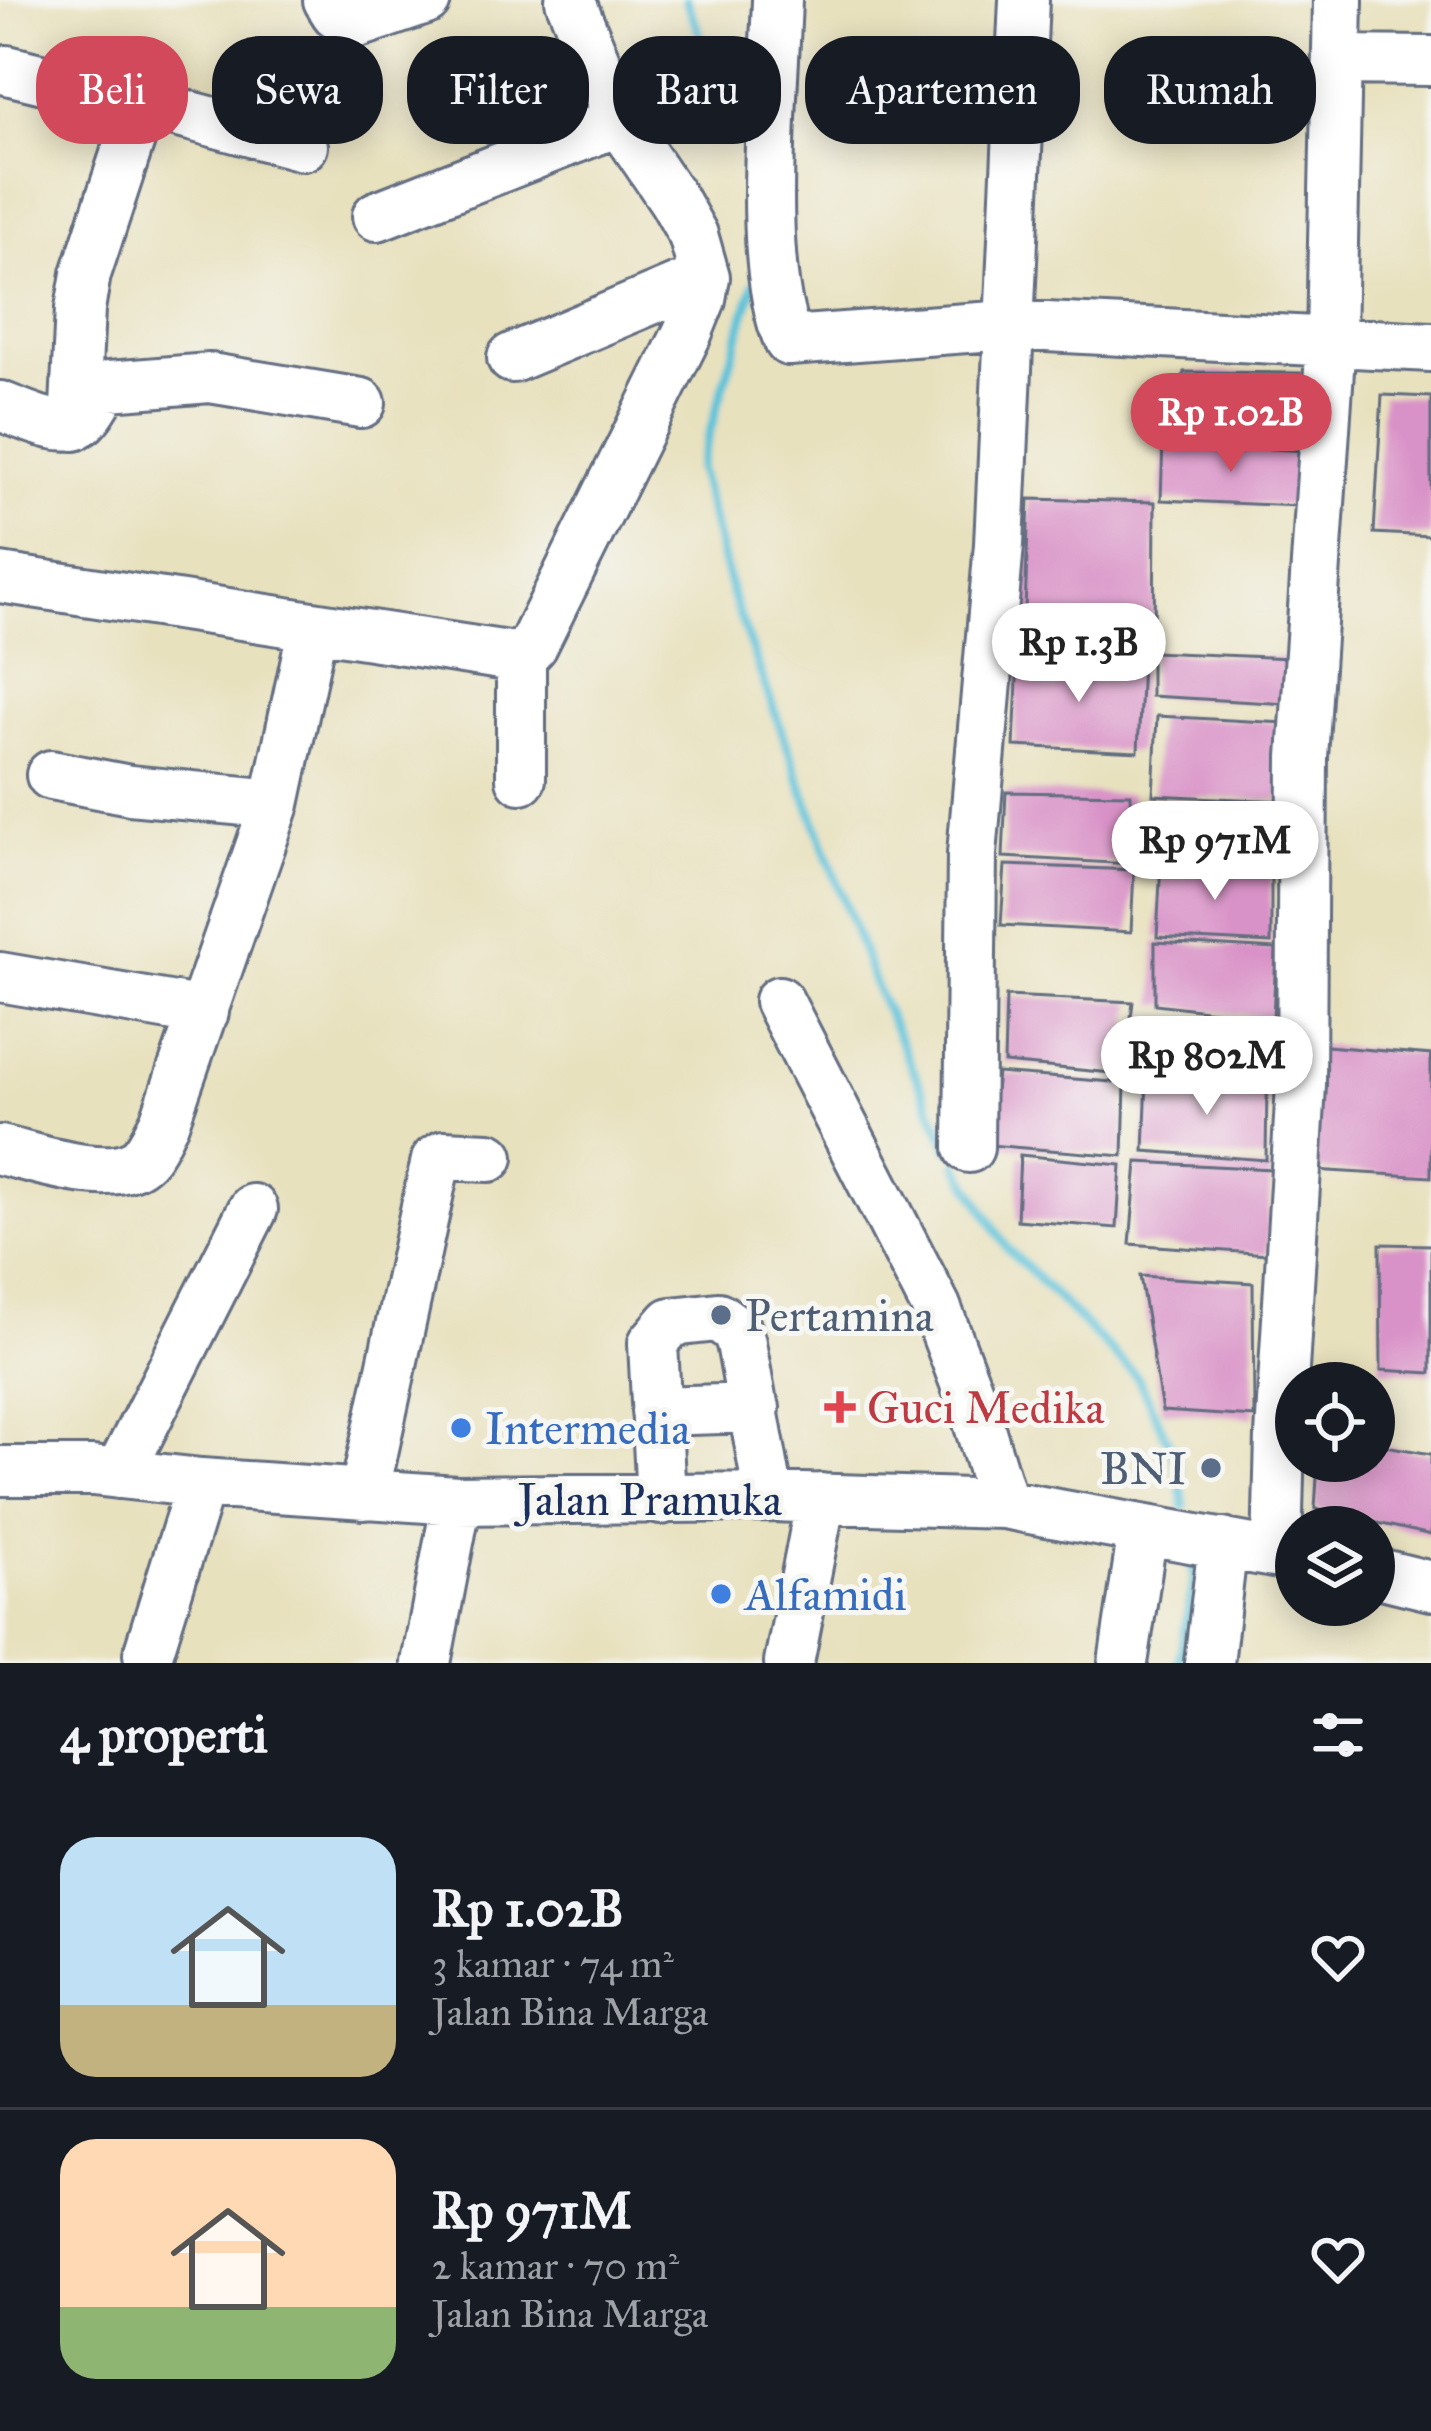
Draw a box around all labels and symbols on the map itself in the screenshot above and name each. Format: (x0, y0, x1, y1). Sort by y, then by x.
pin: Rp 1.02B (1107, 373, 1355, 475)
pin: Rp 1.3B (968, 603, 1190, 705)
pin: Rp 971M (1104, 801, 1326, 903)
pin: Rp 802M (1096, 1016, 1318, 1118)
place label: Pertamina (745, 1288, 934, 1343)
marker: Pertamina (708, 1302, 734, 1328)
place label: Guci Medika (867, 1380, 1104, 1435)
marker: Guci Medika (824, 1391, 856, 1423)
place label: Intermedia (485, 1401, 690, 1456)
marker: Intermedia (448, 1415, 474, 1441)
place label: BNI (1100, 1441, 1187, 1496)
marker: BNI (1198, 1455, 1224, 1481)
street label: Jalan Pramuka (513, 1472, 782, 1527)
place label: Alfamidi (743, 1567, 907, 1622)
marker: Alfamidi (708, 1581, 734, 1607)

